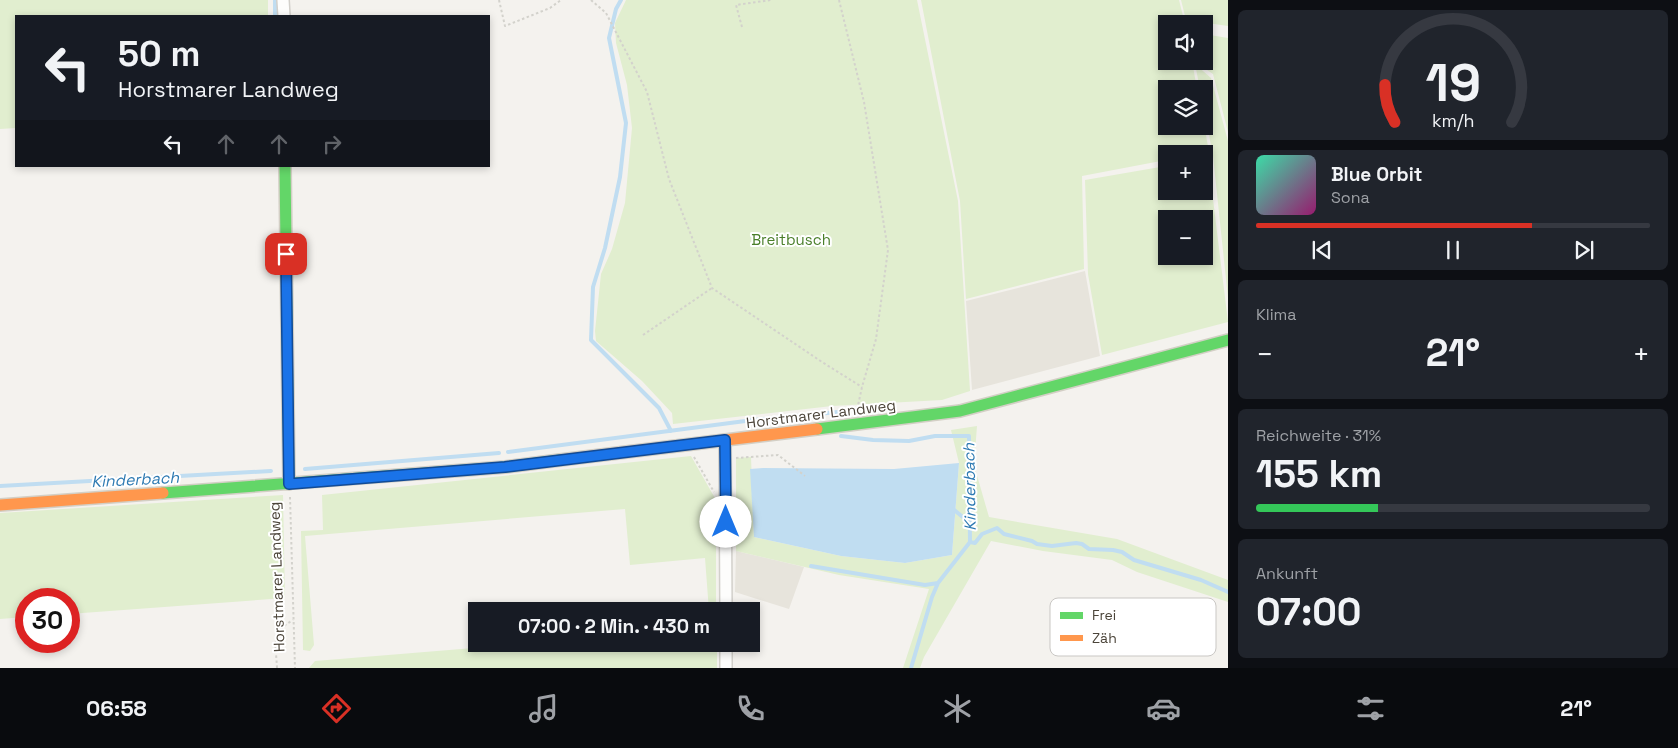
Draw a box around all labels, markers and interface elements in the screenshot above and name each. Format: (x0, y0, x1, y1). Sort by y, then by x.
map controls (1158, 15, 1213, 265)
button: sound (1158, 15, 1213, 70)
text: 50 m (118, 32, 200, 76)
icon: left (35, 35, 100, 100)
text: 19 (1425, 50, 1481, 116)
text: Horstmarer Landweg (118, 75, 339, 103)
button: layers (1158, 80, 1213, 135)
text: km/h (1432, 109, 1474, 132)
icon: left (159, 130, 187, 158)
icon: ahead (212, 130, 240, 158)
icon: ahead (265, 130, 293, 158)
icon: right (318, 130, 346, 158)
button: + (1158, 145, 1213, 200)
text: Blue Orbit (1331, 162, 1422, 187)
text: Sona (1331, 187, 1370, 208)
button: − (1158, 210, 1213, 265)
park label: Breitbusch (751, 230, 831, 249)
pin (265, 233, 307, 275)
icon: previous (1308, 236, 1336, 264)
icon: pause (1439, 236, 1467, 264)
icon: next (1570, 236, 1598, 264)
icon: arrive (272, 240, 300, 268)
text: Klima (1256, 304, 1297, 325)
text: 21° (1426, 329, 1480, 377)
text: − (1256, 336, 1273, 372)
text: + (1633, 336, 1650, 372)
street label: Horstmarer Landweg (745, 395, 897, 432)
text: Reichweite · 31% (1256, 425, 1381, 446)
water label: Kinderbach (958, 442, 981, 531)
text: 155 km (1256, 450, 1382, 498)
water label: Kinderbach (91, 467, 181, 492)
position arrow (699, 495, 751, 547)
street label: Horstmarer Landweg (264, 501, 289, 653)
text: Ankunft (1256, 563, 1318, 584)
speed limit sign: 30 (15, 588, 80, 653)
text: 07:00 (1256, 588, 1362, 636)
legend (1050, 598, 1216, 656)
text: Frei (1092, 606, 1116, 624)
text: 07:00 · 2 Min. · 430 m (518, 614, 710, 639)
text: Zäh (1092, 629, 1117, 647)
icon: directions (319, 691, 354, 726)
icon: music (526, 691, 561, 726)
icon: phone (733, 691, 768, 726)
icon: climate (940, 691, 975, 726)
icon: car (1146, 691, 1181, 726)
icon: filters (1353, 691, 1388, 726)
text: 06:58 (86, 694, 147, 722)
text: 21° (1560, 694, 1592, 722)

